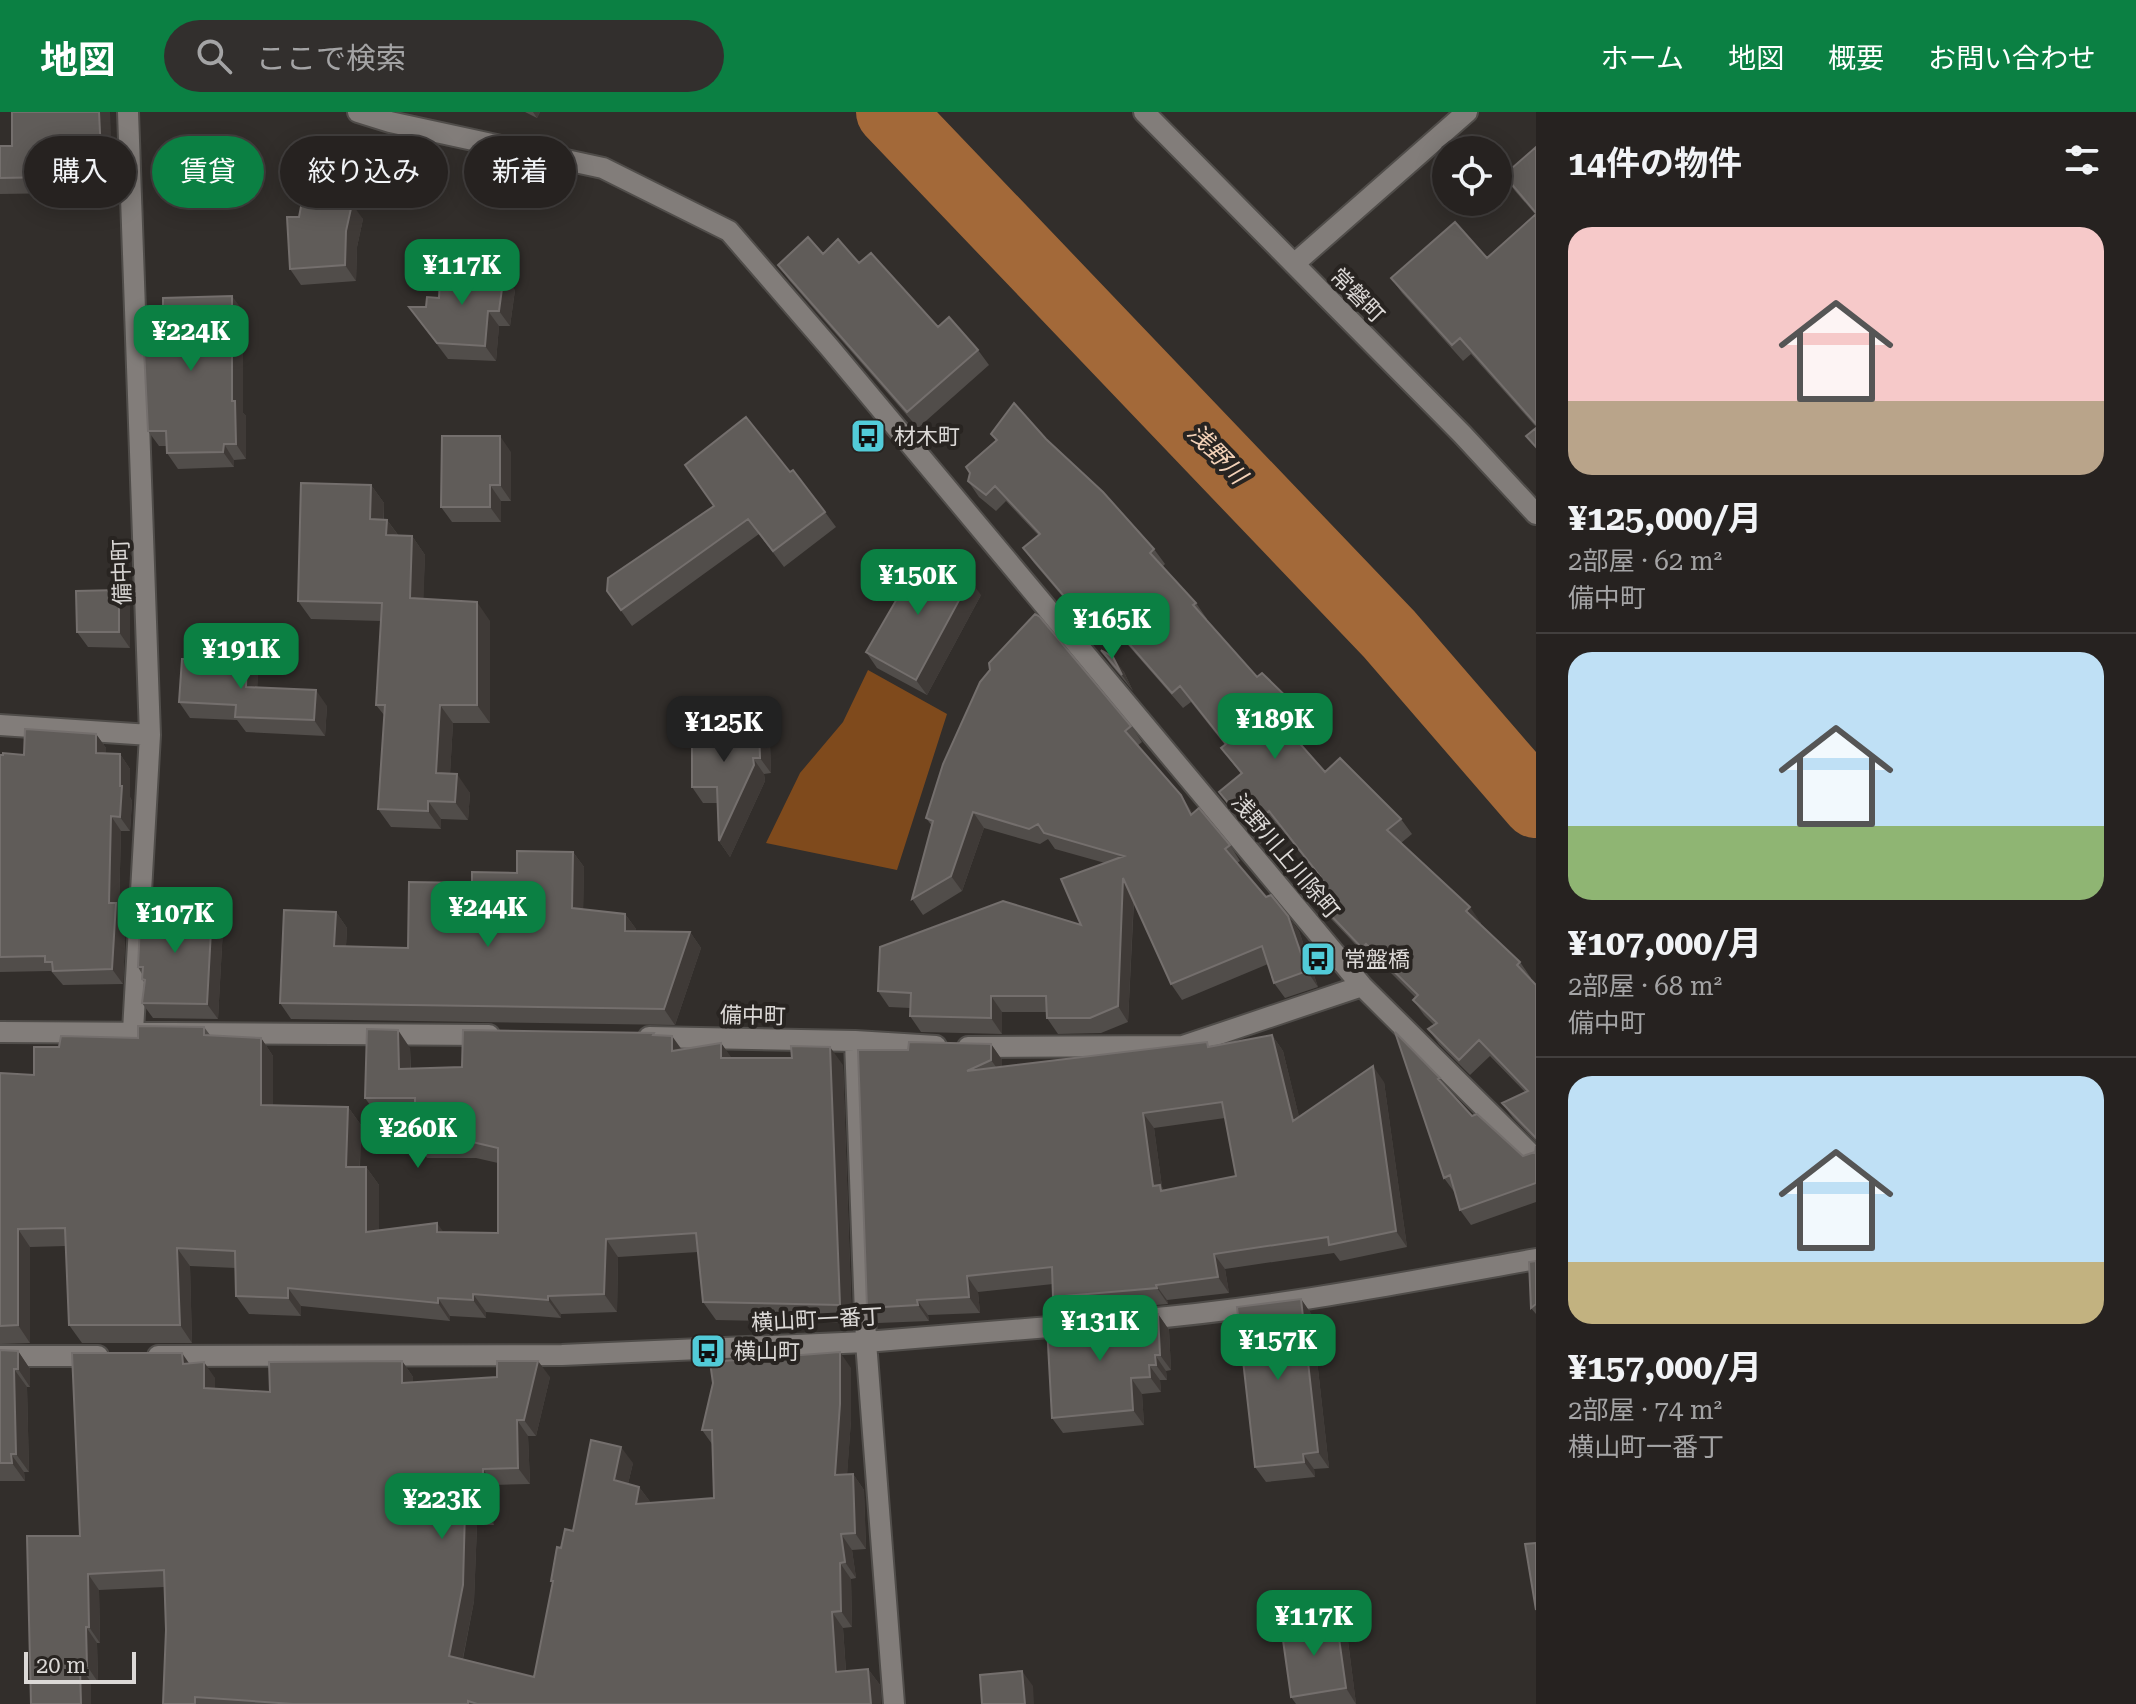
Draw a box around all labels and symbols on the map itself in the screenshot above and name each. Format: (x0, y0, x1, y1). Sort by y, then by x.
pin: ¥117K (406, 239, 518, 307)
street label: 常磐町 (1325, 263, 1390, 328)
pin: ¥224K (135, 305, 247, 373)
bus stop icon: 材木町 (849, 417, 887, 455)
water label: 浅野川 (1182, 418, 1254, 492)
place label: 材木町 (894, 424, 960, 449)
street label: 備中町 (108, 539, 135, 605)
pin: ¥150K (862, 549, 974, 617)
pin: ¥165K (1056, 593, 1168, 661)
pin: ¥191K (185, 623, 297, 691)
pin: ¥189K (1219, 693, 1331, 761)
pin: ¥125K (668, 696, 780, 764)
street label: 浅野川上川除町 (1227, 789, 1345, 923)
pin: ¥244K (432, 881, 544, 949)
pin: ¥107K (119, 887, 231, 955)
bus stop icon: 常盤橋 (1299, 940, 1337, 978)
place label: 常盤橋 (1344, 947, 1410, 972)
street label: 備中町 (720, 1002, 786, 1029)
pin: ¥260K (362, 1102, 474, 1170)
pin: ¥131K (1044, 1295, 1156, 1363)
street label: 横山町一番丁 (750, 1304, 884, 1335)
pin: ¥157K (1222, 1314, 1334, 1382)
bus stop icon: 横山町 (689, 1332, 727, 1370)
place label: 横山町 (734, 1339, 800, 1364)
pin: ¥223K (386, 1473, 498, 1541)
pin: ¥117K (1258, 1590, 1370, 1658)
scale bar (24, 1648, 136, 1684)

